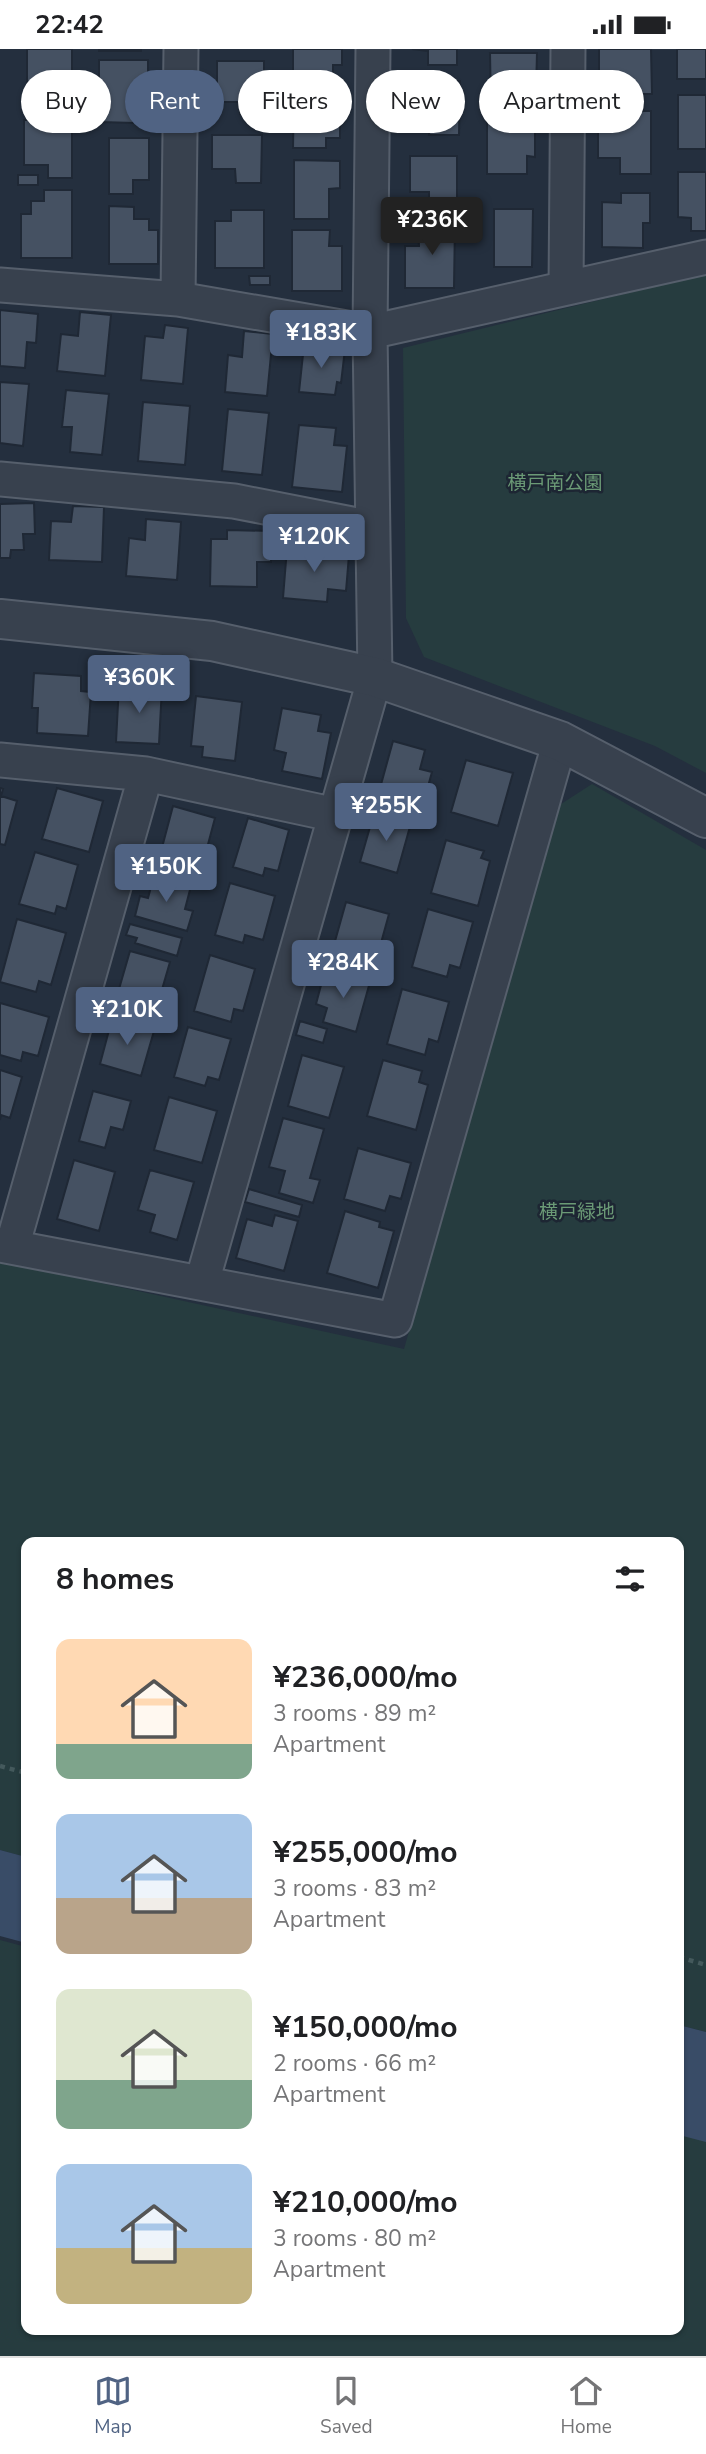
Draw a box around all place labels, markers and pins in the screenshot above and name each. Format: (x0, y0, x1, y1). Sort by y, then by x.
pin: ¥236K (383, 197, 481, 257)
pin: ¥183K (272, 311, 370, 370)
pin: ¥120K (265, 515, 363, 574)
pin: ¥360K (90, 655, 188, 715)
pin: ¥255K (337, 783, 435, 843)
pin: ¥150K (117, 845, 215, 904)
pin: ¥284K (294, 941, 392, 1000)
pin: ¥210K (78, 988, 176, 1047)

